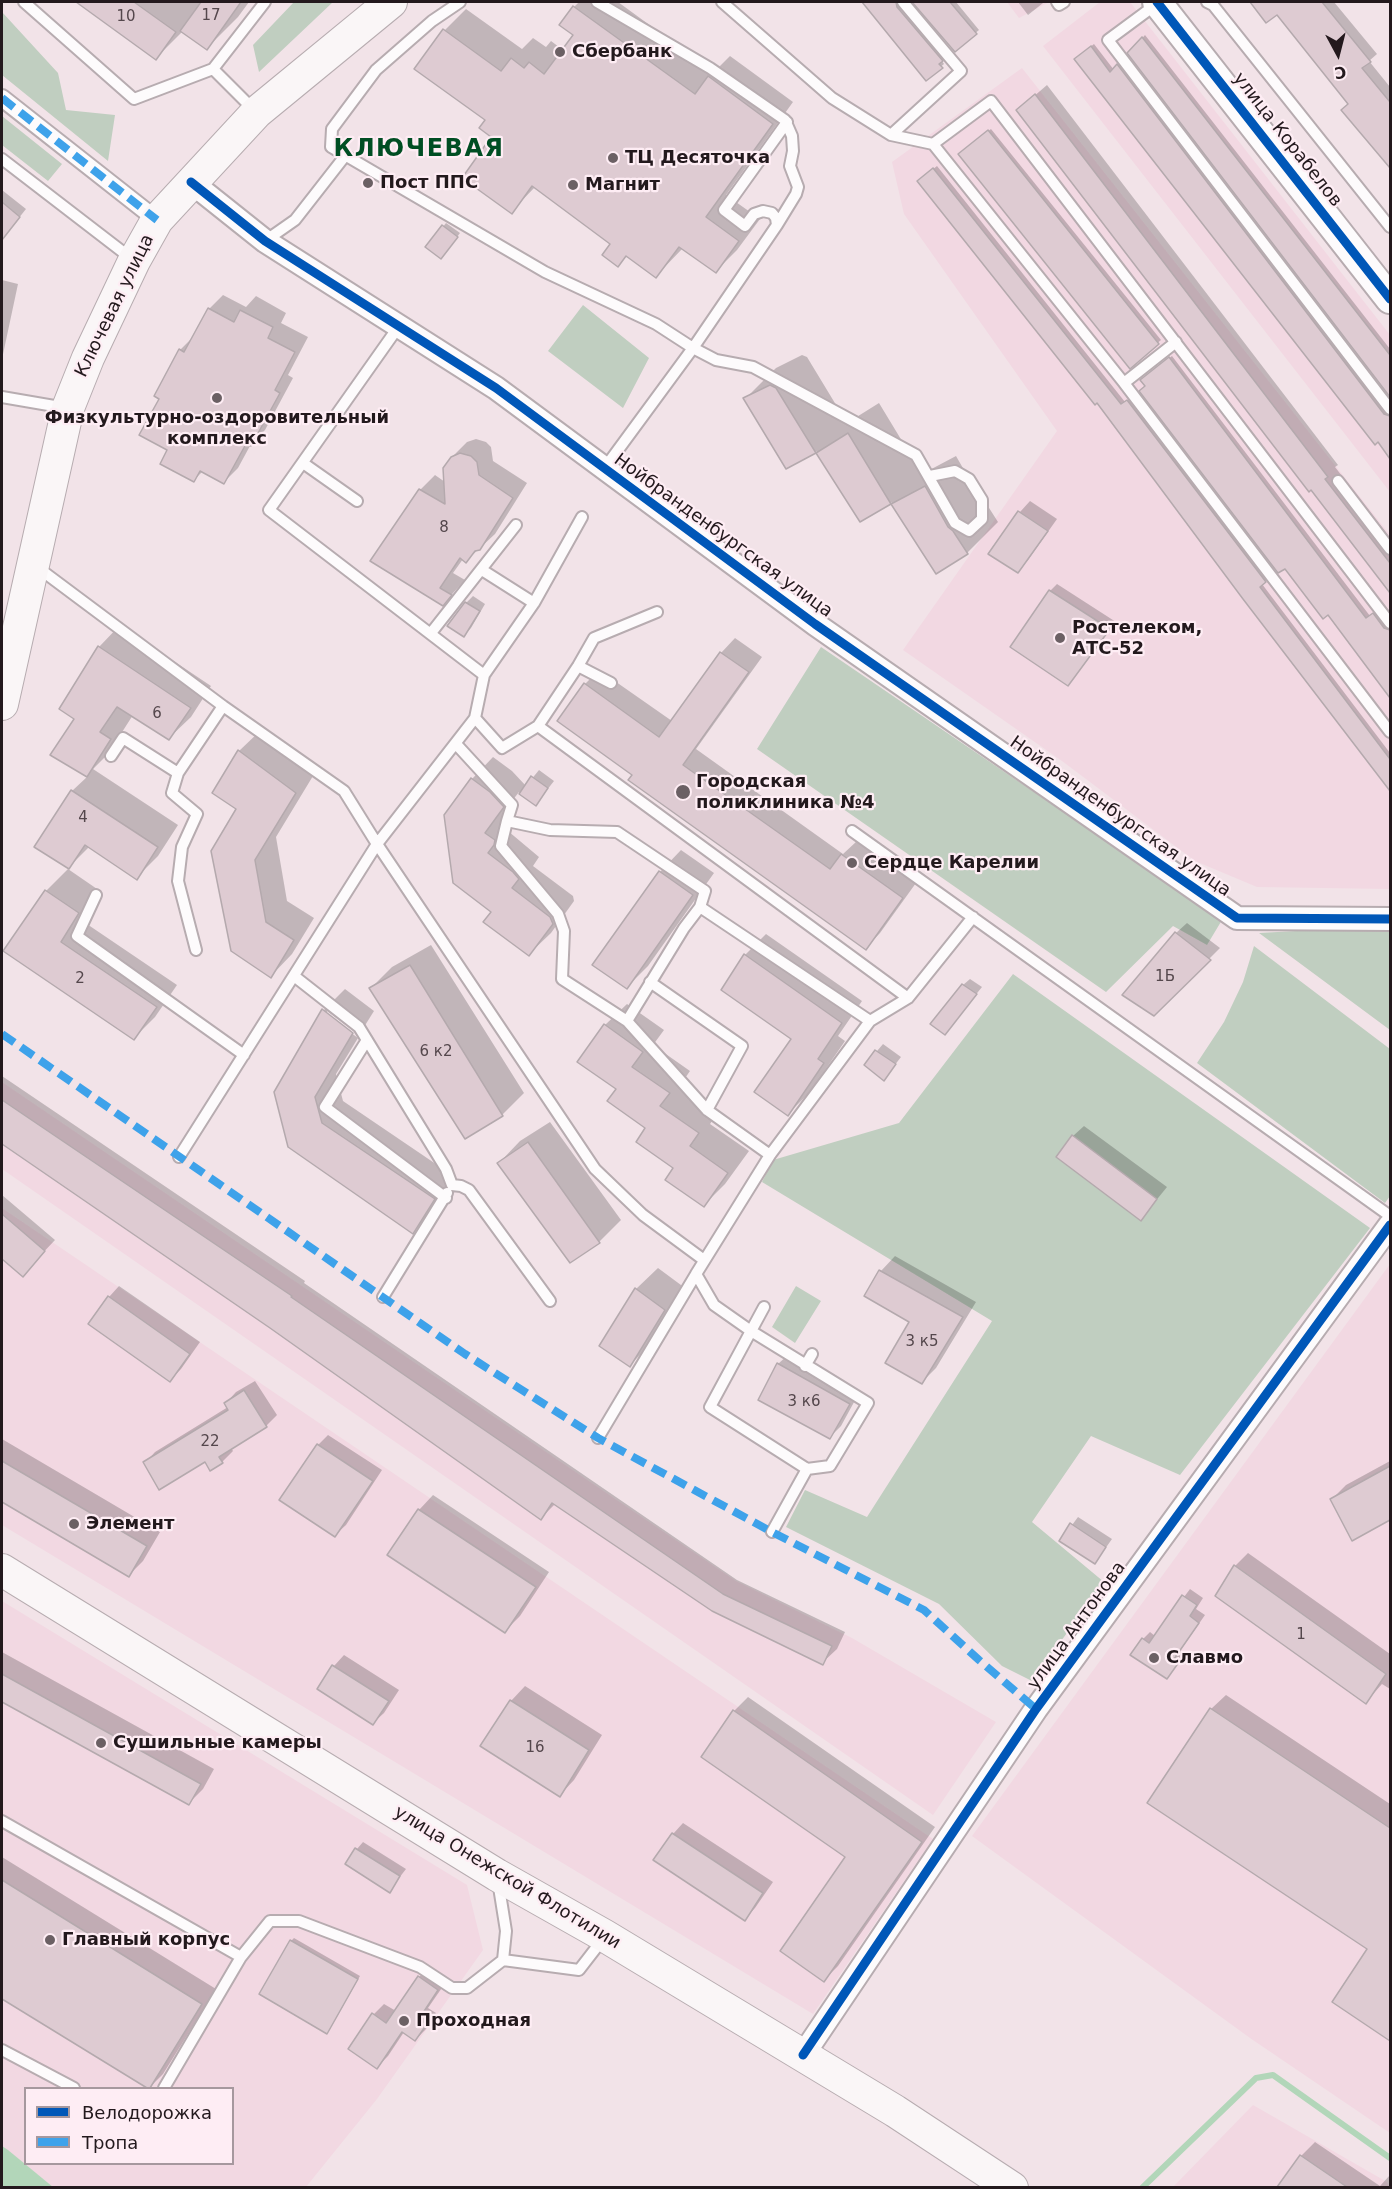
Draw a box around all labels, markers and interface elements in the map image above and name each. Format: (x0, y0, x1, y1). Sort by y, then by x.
house number: 17 (201, 7, 221, 25)
house number: 10 (116, 8, 136, 26)
north arrow (1308, 24, 1368, 84)
place label: Сбербанк (572, 41, 672, 63)
marker: Сбербанк (553, 45, 567, 59)
text: С (1333, 62, 1347, 83)
street label: улица Корабелов (1228, 69, 1346, 211)
district label: КЛЮЧЕВАЯ (334, 136, 504, 164)
place label: ТЦ Десяточка (625, 147, 770, 169)
marker: ТЦ Десяточка (606, 151, 620, 165)
place label: Пост ППС (380, 172, 478, 194)
place label: Магнит (585, 174, 660, 196)
marker: Пост ППС (361, 176, 375, 190)
marker: Магнит (566, 178, 580, 192)
street label: Ключевая улица (71, 231, 159, 381)
marker: Физкультурно-оздоровительный комплекс (210, 391, 224, 405)
place label: Физкультурно-оздоровительный комплекс (45, 407, 389, 450)
street label: Нойбранденбургская улица (609, 449, 837, 623)
house number: 8 (439, 519, 449, 537)
place label: Ростелеком, АТС-52 (1072, 617, 1202, 660)
marker: Ростелеком, АТС-52 (1053, 631, 1067, 645)
house number: 6 (152, 705, 162, 723)
street label: Нойбранденбургская улица (1005, 732, 1235, 902)
place label: Городская поликлиника №4 (696, 771, 874, 814)
marker: Городская поликлиника №4 (674, 783, 692, 801)
house number: 4 (78, 809, 88, 827)
place label: Сердце Карелии (864, 852, 1039, 874)
marker: Сердце Карелии (845, 856, 859, 870)
house number: 1Б (1155, 968, 1175, 986)
house number: 2 (75, 970, 85, 988)
house number: 6 к2 (420, 1043, 452, 1061)
house number: 3 к5 (906, 1333, 938, 1351)
house number: 3 к6 (788, 1393, 820, 1411)
house number: 22 (200, 1433, 220, 1451)
place label: Элемент (86, 1513, 174, 1535)
marker: Элемент (67, 1517, 81, 1531)
street label: улица Антонова (1023, 1558, 1131, 1694)
house number: 1 (1296, 1626, 1306, 1644)
place label: Славмо (1166, 1647, 1243, 1669)
marker: Славмо (1147, 1651, 1161, 1665)
place label: Сушильные камеры (113, 1732, 322, 1754)
marker: Сушильные камеры (94, 1736, 108, 1750)
house number: 16 (525, 1739, 545, 1757)
street label: улица Онежской Флотилии (390, 1802, 624, 1954)
place label: Главный корпус (62, 1929, 230, 1951)
marker: Главный корпус (43, 1933, 57, 1947)
place label: Проходная (416, 2010, 531, 2032)
marker: Проходная (397, 2014, 411, 2028)
legend (24, 2087, 234, 2165)
text: Велодорожка (82, 2102, 212, 2123)
text: Тропа (82, 2132, 138, 2153)

